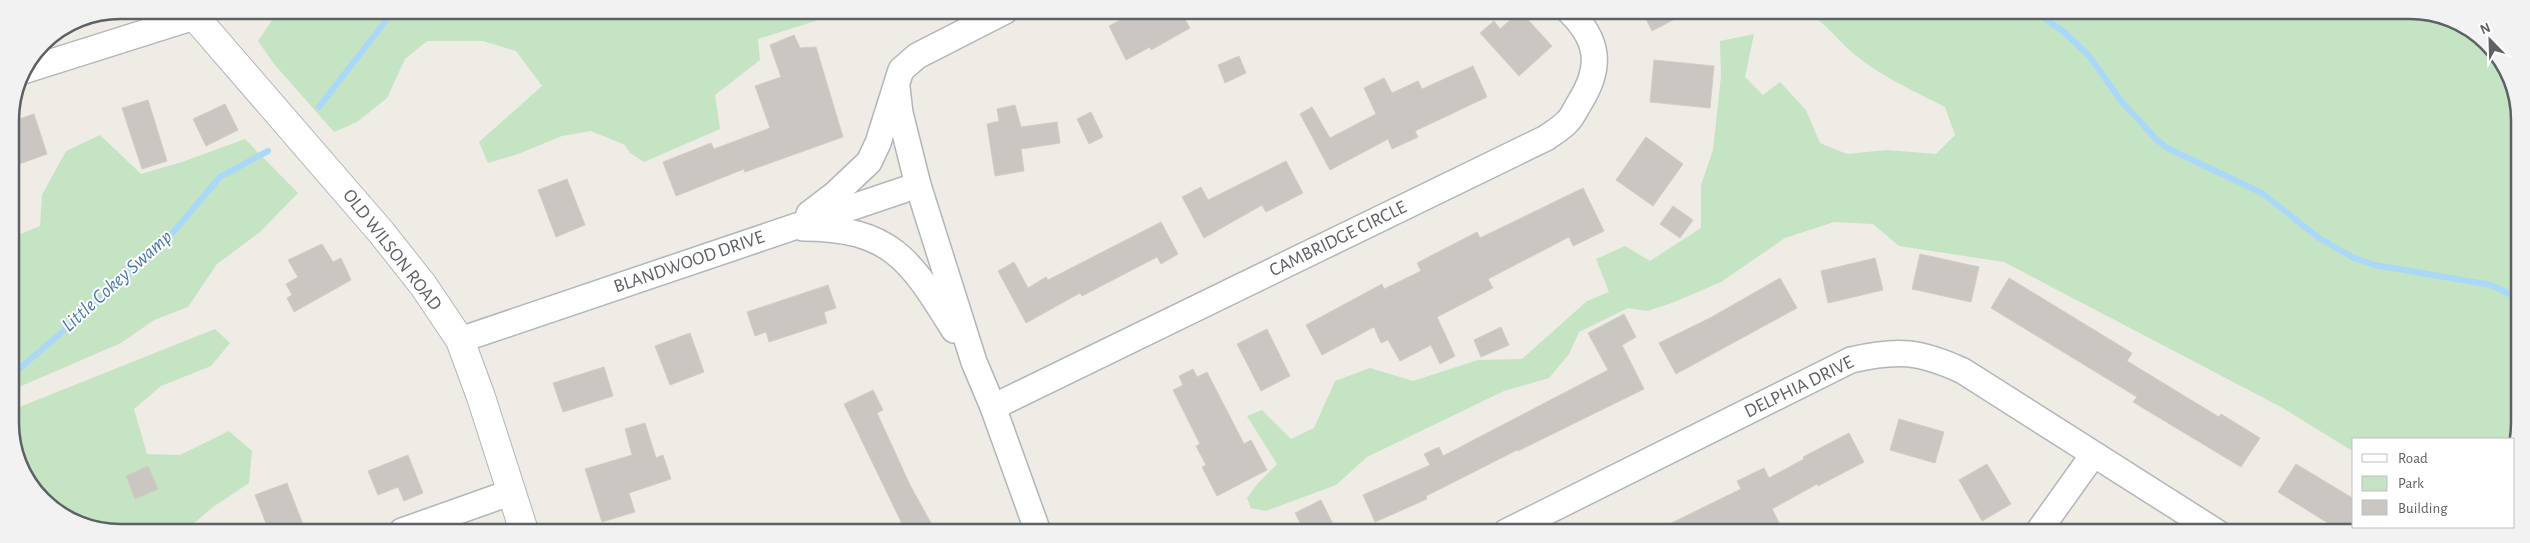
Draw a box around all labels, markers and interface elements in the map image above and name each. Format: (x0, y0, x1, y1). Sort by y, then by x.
north arrow (2465, 15, 2515, 65)
text: N (2478, 21, 2493, 37)
street label: OLD WILSON ROAD (339, 186, 445, 314)
street label: CAMBRIDGE CIRCLE (1266, 198, 1410, 280)
water label: Little Cokey Swamp (58, 226, 176, 335)
street label: BLANDWOOD DRIVE (611, 227, 767, 297)
street label: DELPHIA DRIVE (1741, 352, 1857, 422)
legend (2352, 438, 2515, 528)
text: Road (2398, 451, 2428, 466)
text: Park (2398, 476, 2424, 491)
text: Building (2398, 501, 2448, 516)

